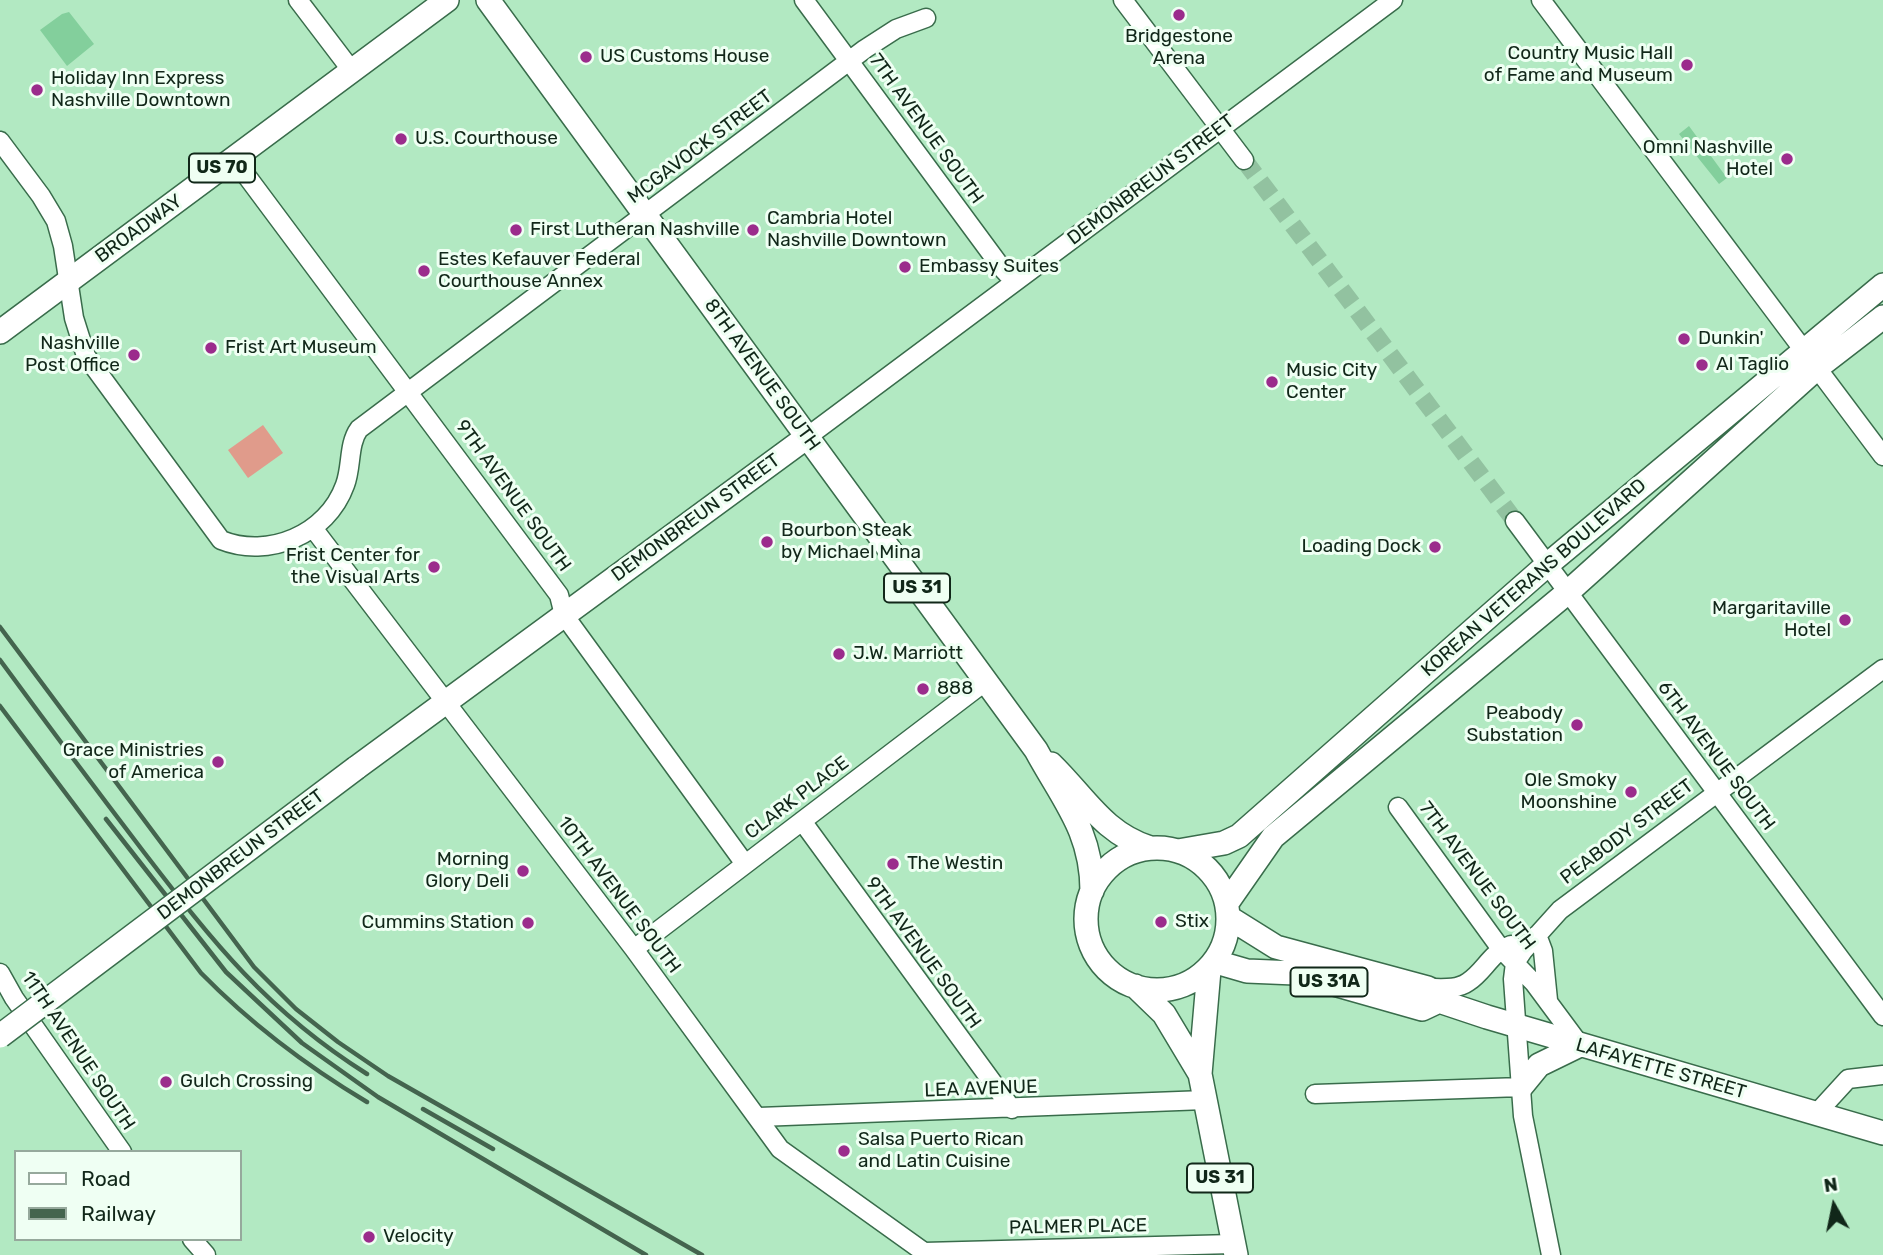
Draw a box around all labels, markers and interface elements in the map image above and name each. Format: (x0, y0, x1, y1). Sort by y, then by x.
marker: Bridgestone Arena (1171, 7, 1187, 23)
place label: Bridgestone Arena (1125, 26, 1233, 70)
place label: Country Music Hall of Fame and Museum (1484, 43, 1673, 87)
place label: US Customs House (600, 46, 769, 68)
marker: US Customs House (578, 49, 594, 65)
street label: 7TH AVENUE SOUTH (864, 49, 988, 209)
marker: Country Music Hall of Fame and Museum (1679, 57, 1695, 73)
place label: Holiday Inn Express Nashville Downtown (51, 68, 231, 112)
marker: Holiday Inn Express Nashville Downtown (29, 82, 45, 98)
street label: MCGAVOCK STREET (623, 85, 777, 209)
street label: DEMONBREUN STREET (1063, 110, 1239, 250)
place label: U.S. Courthouse (415, 128, 558, 150)
marker: U.S. Courthouse (393, 131, 409, 147)
place label: Omni Nashville Hotel (1643, 137, 1773, 181)
marker: Omni Nashville Hotel (1779, 151, 1795, 167)
road number: US 70 (189, 154, 255, 182)
street label: BROADWAY (91, 190, 187, 268)
place label: Cambria Hotel Nashville Downtown (767, 208, 947, 252)
place label: First Lutheran Nashville (530, 219, 740, 241)
marker: First Lutheran Nashville (508, 222, 524, 238)
marker: Cambria Hotel Nashville Downtown (745, 222, 761, 238)
place label: Estes Kefauver Federal Courthouse Annex (438, 249, 640, 293)
place label: Embassy Suites (919, 256, 1059, 278)
marker: Embassy Suites (897, 259, 913, 275)
marker: Estes Kefauver Federal Courthouse Annex (416, 263, 432, 279)
street label: 8TH AVENUE SOUTH (699, 295, 825, 455)
place label: Dunkin' (1698, 328, 1764, 350)
marker: Dunkin' (1676, 331, 1692, 347)
place label: Nashville Post Office (25, 333, 120, 377)
place label: Frist Art Museum (225, 337, 377, 359)
marker: Frist Art Museum (203, 340, 219, 356)
marker: Nashville Post Office (126, 347, 142, 363)
place label: Al Taglio (1716, 354, 1789, 376)
marker: Al Taglio (1694, 357, 1710, 373)
place label: Music City Center (1286, 360, 1377, 404)
marker: Music City Center (1264, 374, 1280, 390)
street label: 9TH AVENUE SOUTH (450, 416, 576, 576)
street label: DEMONBREUN STREET (607, 449, 785, 587)
street label: KOREAN VETERANS BOULEVARD (1417, 474, 1651, 682)
place label: Bourbon Steak by Michael Mina (781, 520, 921, 564)
marker: Bourbon Steak by Michael Mina (759, 534, 775, 550)
place label: Loading Dock (1301, 536, 1421, 558)
marker: Loading Dock (1427, 539, 1443, 555)
place label: Frist Center for the Visual Arts (286, 545, 420, 589)
marker: Frist Center for the Visual Arts (426, 559, 442, 575)
road number: US 31 (884, 574, 950, 602)
place label: Margaritaville Hotel (1712, 598, 1831, 642)
marker: Margaritaville Hotel (1837, 612, 1853, 628)
place label: J.W. Marriott (853, 643, 963, 665)
marker: J.W. Marriott (831, 646, 847, 662)
street label: 6TH AVENUE SOUTH (1652, 677, 1780, 835)
place label: 888 (937, 678, 973, 700)
marker: 888 (915, 681, 931, 697)
place label: Peabody Substation (1466, 703, 1563, 747)
marker: Peabody Substation (1569, 717, 1585, 733)
place label: Grace Ministries of America (63, 740, 204, 784)
street label: CLARK PLACE (741, 752, 853, 844)
marker: Grace Ministries of America (210, 754, 226, 770)
place label: Ole Smoky Moonshine (1521, 770, 1617, 814)
street label: PEABODY STREET (1556, 775, 1698, 889)
marker: Ole Smoky Moonshine (1623, 784, 1639, 800)
street label: DEMONBREUN STREET (153, 785, 329, 925)
street label: 7TH AVENUE SOUTH (1414, 797, 1540, 955)
street label: 10TH AVENUE SOUTH (553, 812, 685, 978)
place label: Morning Glory Deli (425, 849, 509, 893)
place label: The Westin (907, 853, 1003, 875)
marker: The Westin (885, 856, 901, 872)
marker: Morning Glory Deli (515, 863, 531, 879)
street label: 9TH AVENUE SOUTH (860, 873, 986, 1033)
place label: Stix (1175, 911, 1209, 933)
place label: Cummins Station (362, 912, 514, 934)
marker: Stix (1153, 914, 1169, 930)
marker: Cummins Station (520, 915, 536, 931)
street label: 11TH AVENUE SOUTH (16, 967, 140, 1135)
road number: US 31A (1290, 967, 1368, 996)
street label: LAFAYETTE STREET (1573, 1034, 1749, 1104)
place label: Gulch Crossing (180, 1071, 313, 1093)
marker: Gulch Crossing (158, 1074, 174, 1090)
street label: LEA AVENUE (924, 1076, 1038, 1102)
place label: Salsa Puerto Rican and Latin Cuisine (858, 1129, 1024, 1173)
marker: Salsa Puerto Rican and Latin Cuisine (836, 1143, 852, 1159)
legend (14, 1150, 242, 1241)
road number: US 31 (1187, 1163, 1253, 1192)
text: Road (81, 1166, 131, 1191)
north arrow (1799, 1171, 1869, 1241)
text: N (1822, 1172, 1839, 1197)
text: Railway (81, 1201, 156, 1226)
street label: PALMER PLACE (1009, 1214, 1147, 1240)
place label: Velocity (383, 1226, 454, 1248)
marker: Velocity (361, 1229, 377, 1245)

